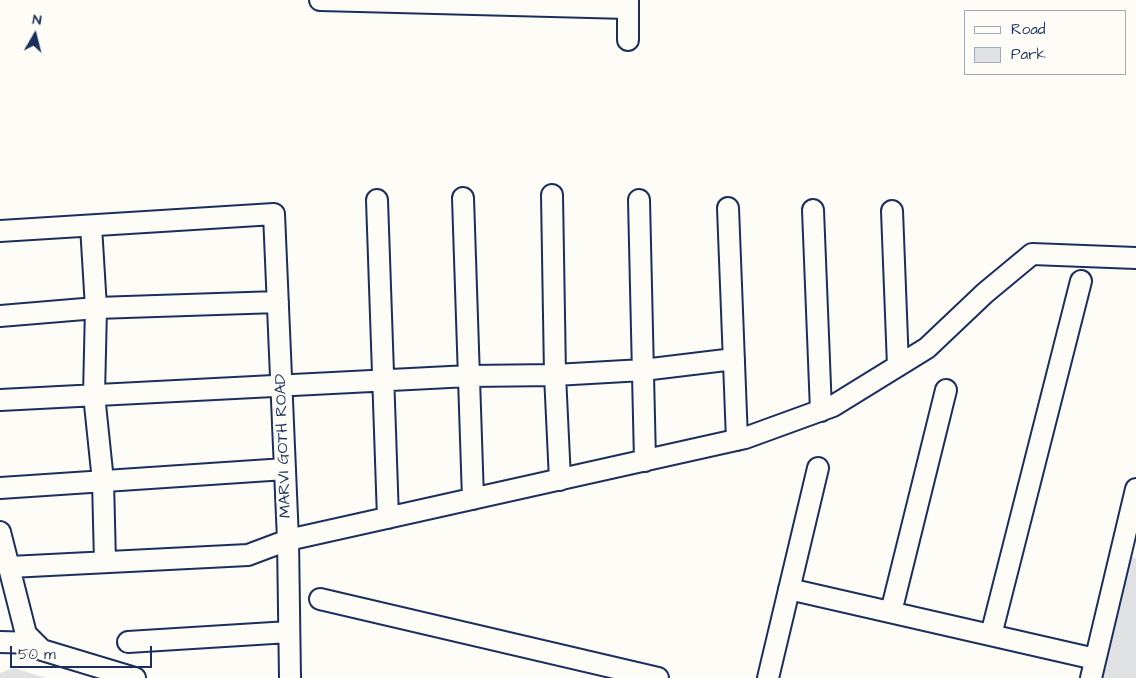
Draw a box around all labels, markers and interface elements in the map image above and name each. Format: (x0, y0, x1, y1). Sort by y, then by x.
north arrow (10, 10, 60, 60)
text: N (31, 10, 43, 31)
legend (964, 10, 1126, 75)
text: Road (1011, 19, 1045, 40)
text: Park (1011, 44, 1046, 65)
street label: MARVI GOTH ROAD (272, 374, 296, 518)
scale bar (12, 636, 155, 668)
text: 50 m (18, 644, 56, 665)

